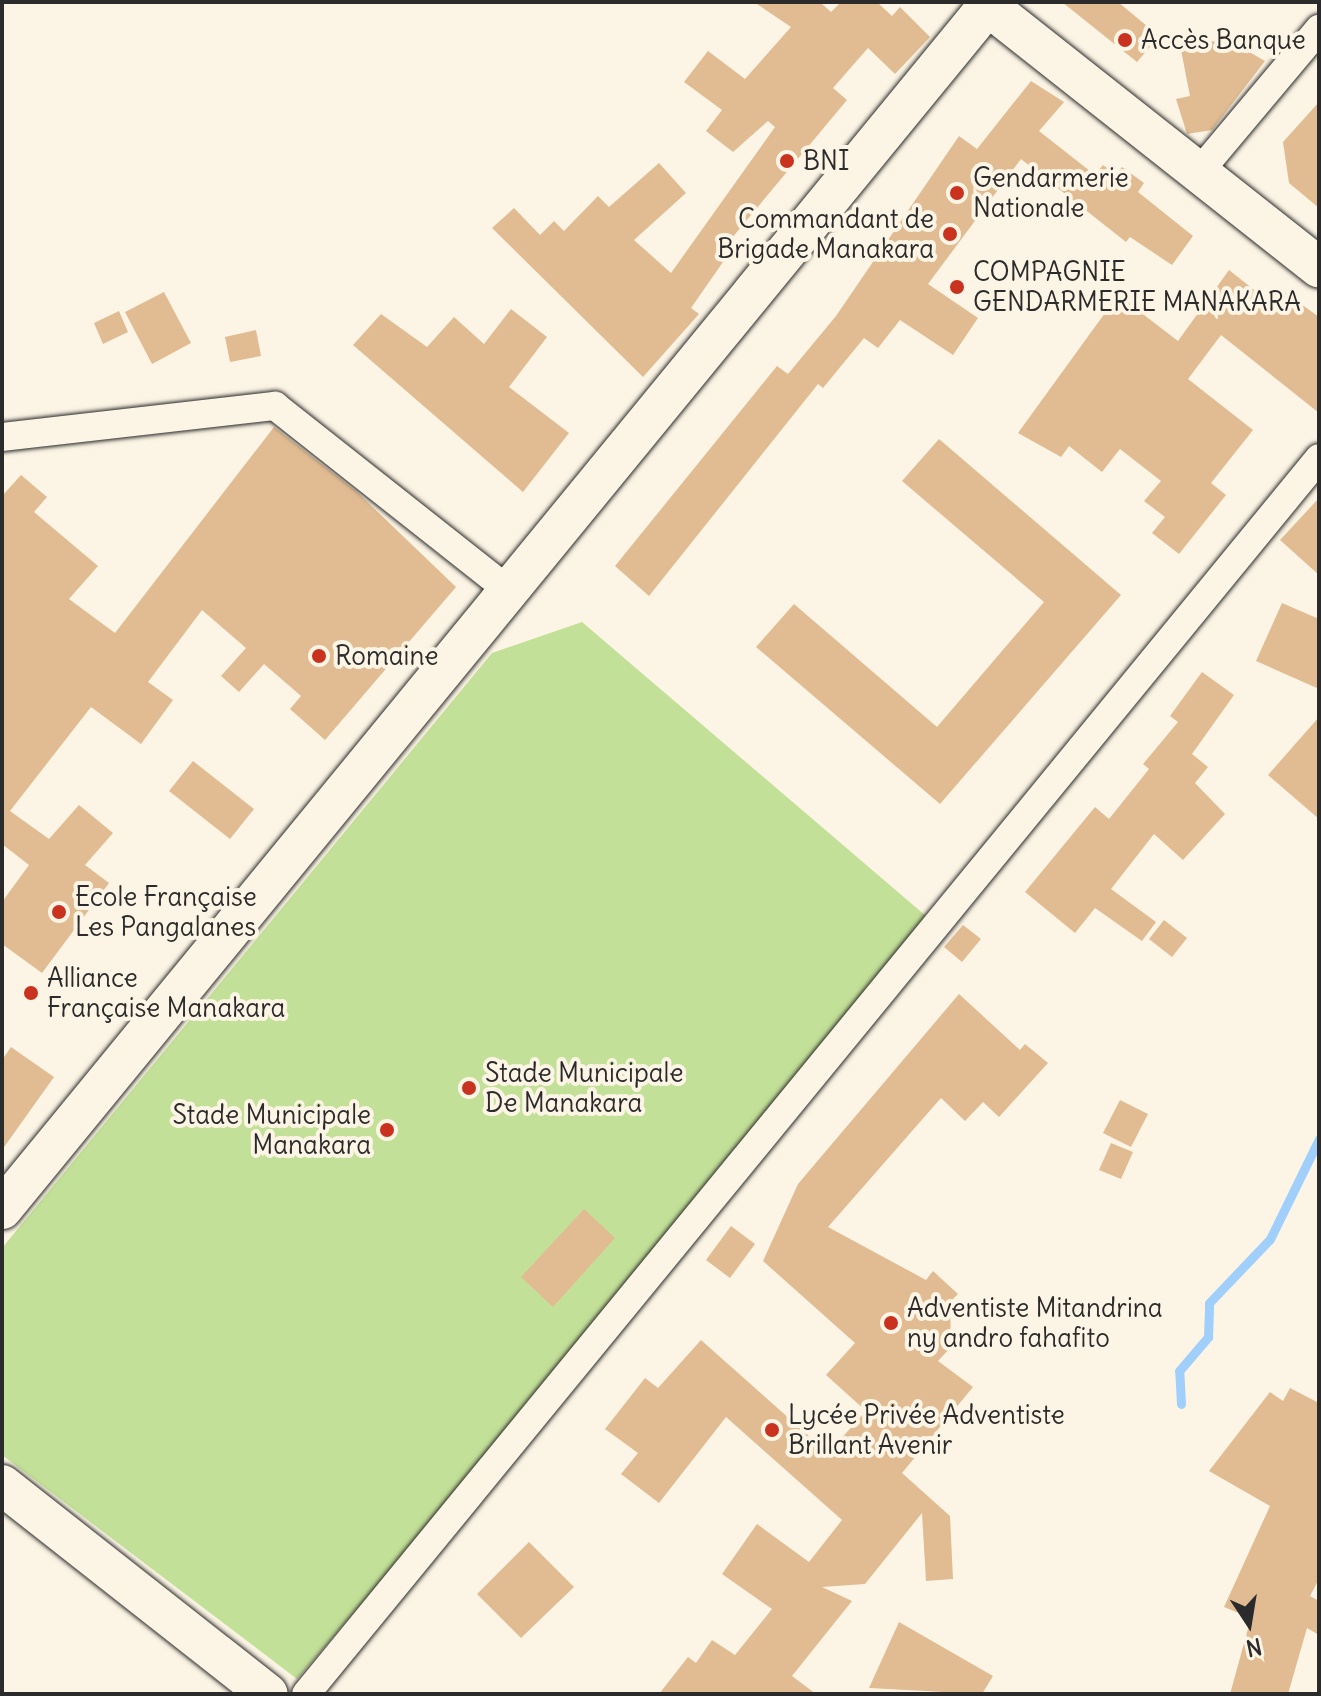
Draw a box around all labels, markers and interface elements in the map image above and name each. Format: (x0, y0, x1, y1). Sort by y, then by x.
place label: Accès Banque (1141, 24, 1306, 56)
marker: Accès Banque (1116, 31, 1134, 49)
place label: BNI (803, 145, 849, 177)
marker: BNI (778, 152, 796, 170)
place label: Gendarmerie Nationale (973, 162, 1129, 224)
marker: Gendarmerie Nationale (948, 184, 966, 202)
place label: Commandant de Brigade Manakara (717, 203, 934, 264)
marker: Commandant de Brigade Manakara (941, 225, 959, 243)
place label: COMPAGNIE GENDARMERIE MANAKARA (973, 256, 1301, 318)
marker: COMPAGNIE GENDARMERIE MANAKARA (948, 278, 966, 296)
place label: Romaine (335, 640, 438, 672)
marker: Romaine (310, 647, 328, 665)
place label: Ecole Française Les Pangalanes (75, 881, 257, 942)
marker: Ecole Française Les Pangalanes (50, 903, 68, 921)
place label: Alliance Française Manakara (47, 962, 285, 1024)
marker: Alliance Française Manakara (22, 984, 40, 1002)
place label: Stade Municipale De Manakara (485, 1057, 683, 1118)
marker: Stade Municipale De Manakara (460, 1079, 478, 1097)
place label: Stade Municipale Manakara (173, 1099, 371, 1160)
marker: Stade Municipale Manakara (378, 1121, 396, 1139)
place label: Adventiste Mitandrina ny andro fahafito (907, 1292, 1163, 1354)
marker: Adventiste Mitandrina ny andro fahafito (882, 1314, 900, 1332)
place label: Lycée Privée Adventiste Brillant Avenir (788, 1399, 1065, 1460)
marker: Lycée Privée Adventiste Brillant Avenir (763, 1421, 781, 1439)
north arrow (1209, 1584, 1289, 1664)
text: N (1244, 1632, 1264, 1663)

